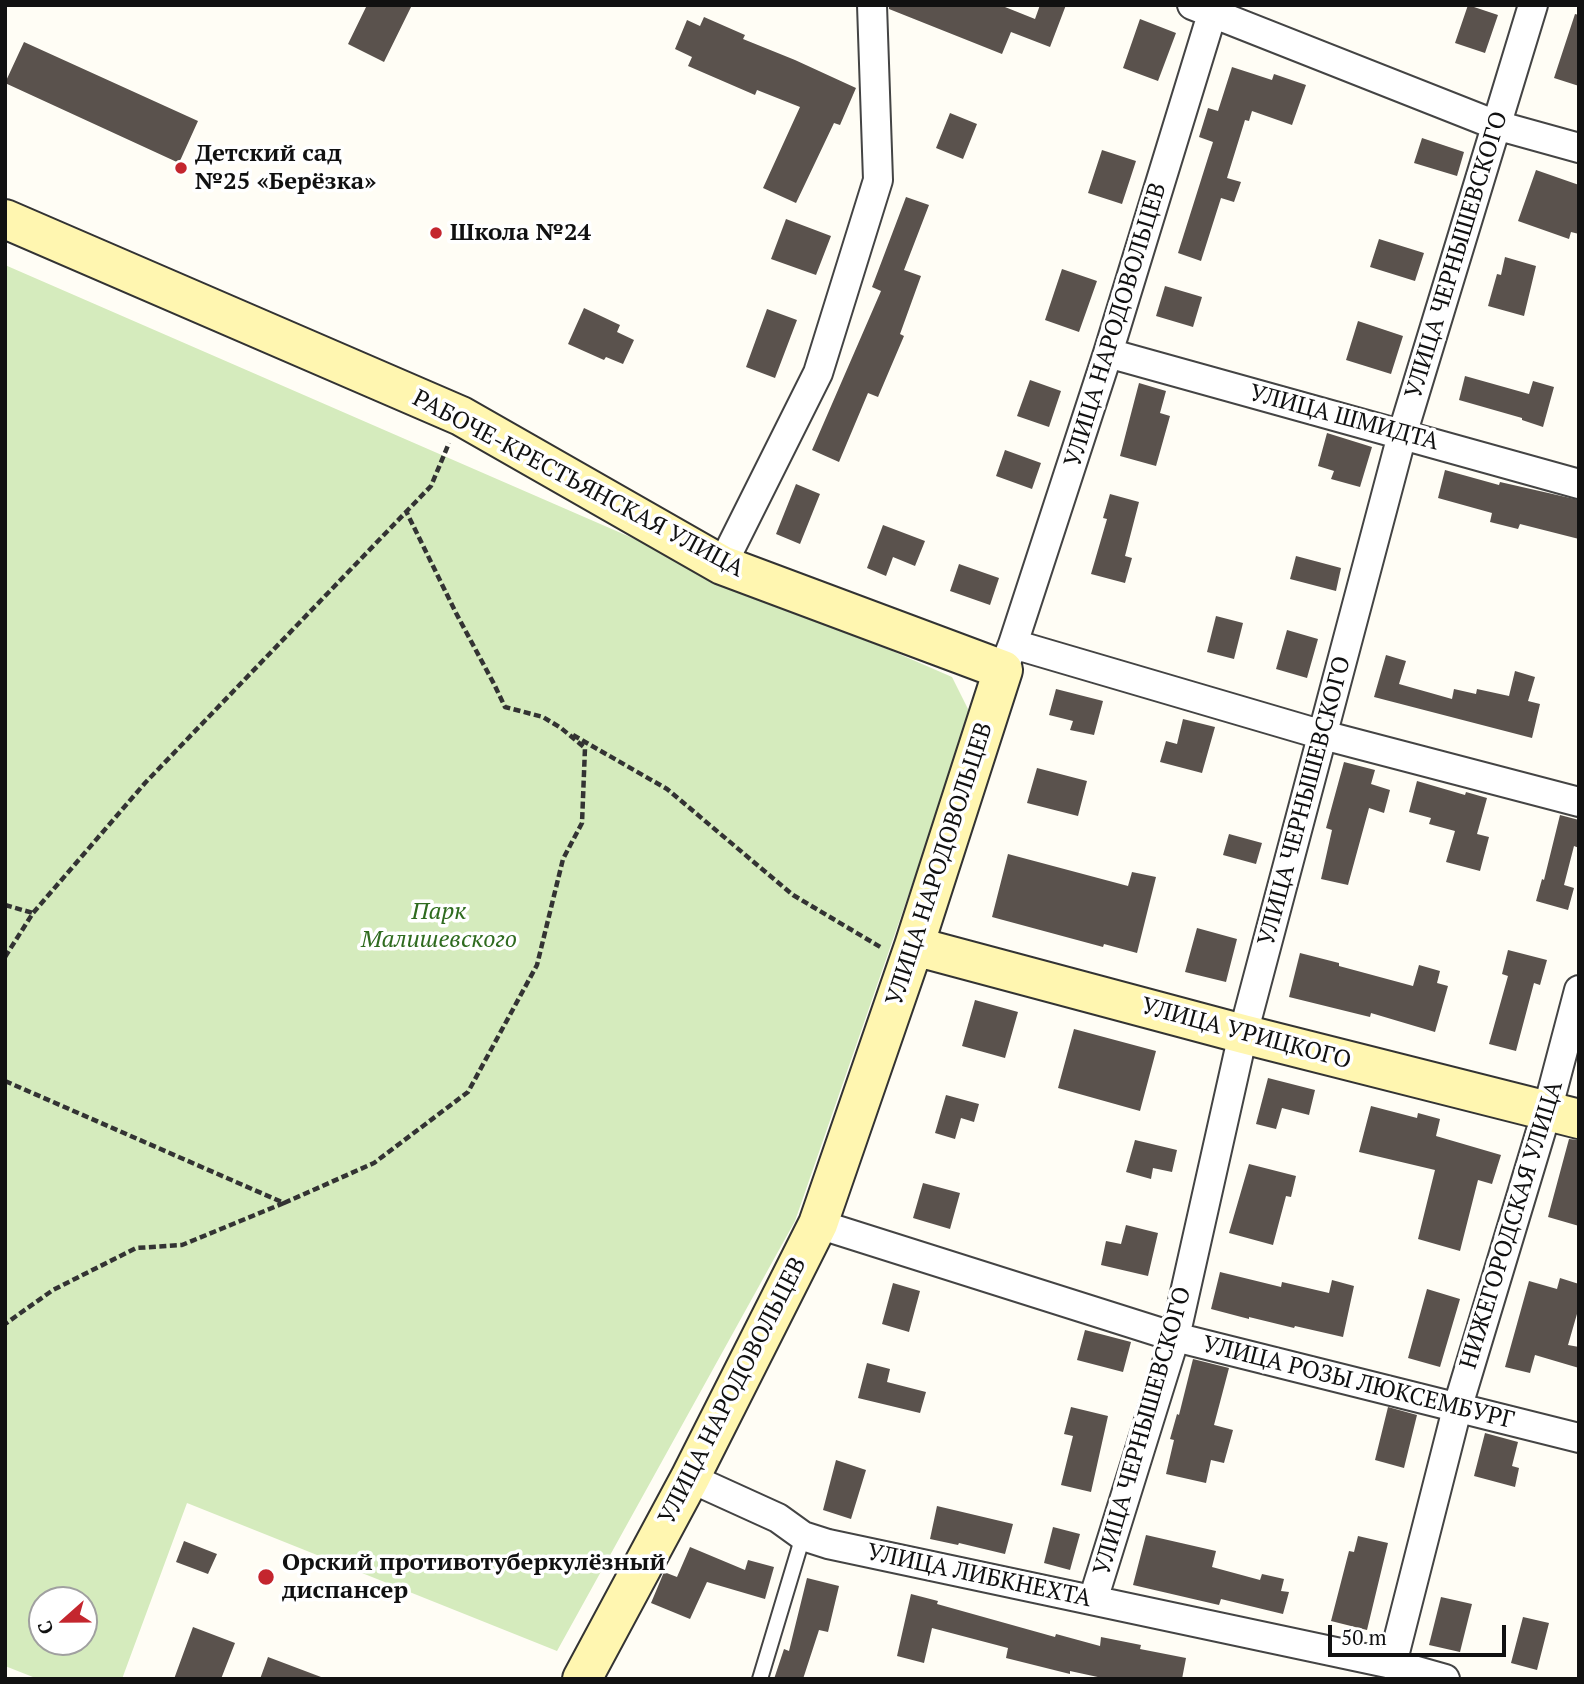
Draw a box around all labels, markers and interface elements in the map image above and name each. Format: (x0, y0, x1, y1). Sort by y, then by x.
street label: УЛИЦА ЧЕРНЫШЕВСКОГО (1400, 108, 1514, 402)
place label: Детский сад №25 «Берёзка» (195, 140, 376, 196)
marker: Детский сад №25 «Берёзка» (173, 160, 189, 176)
street label: УЛИЦА НАРОДОВОЛЬЦЕВ (1059, 179, 1173, 471)
place label: Школа №24 (450, 219, 591, 247)
marker: Школа №24 (428, 225, 444, 241)
street label: УЛИЦА ШМИДТА (1246, 379, 1442, 457)
street label: РАБОЧЕ-КРЕСТЬЯНСКАЯ УЛИЦА (407, 384, 749, 584)
street label: УЛИЦА ЧЕРНЫШЕВСКОГО (1252, 653, 1358, 949)
street label: УЛИЦА НАРОДОВОЛЬЦЕВ (881, 719, 999, 1009)
park label: Парк Малишевского (361, 898, 517, 954)
street label: УЛИЦА УРИЦКОГО (1138, 992, 1354, 1076)
street label: НИЖЕГОРОДСКАЯ УЛИЦА (1454, 1078, 1570, 1372)
street label: УЛИЦА НАРОДОВОЛЬЦЕВ (653, 1253, 813, 1529)
street label: УЛИЦА ЧЕРНЫШЕВСКОГО (1088, 1284, 1198, 1578)
street label: УЛИЦА РОЗЫ ЛЮКСЕМБУРГ (1199, 1330, 1517, 1436)
street label: УЛИЦА ЛИБКНЕХТА (864, 1538, 1094, 1614)
place label: Орский противотуберкулёзный диспансер (282, 1549, 665, 1605)
marker: Орский противотуберкулёзный диспансер (256, 1567, 276, 1587)
north arrow (28, 1586, 98, 1656)
scale bar (1332, 1610, 1510, 1654)
text: С (31, 1618, 59, 1638)
text: 50 m (1341, 1623, 1387, 1651)

